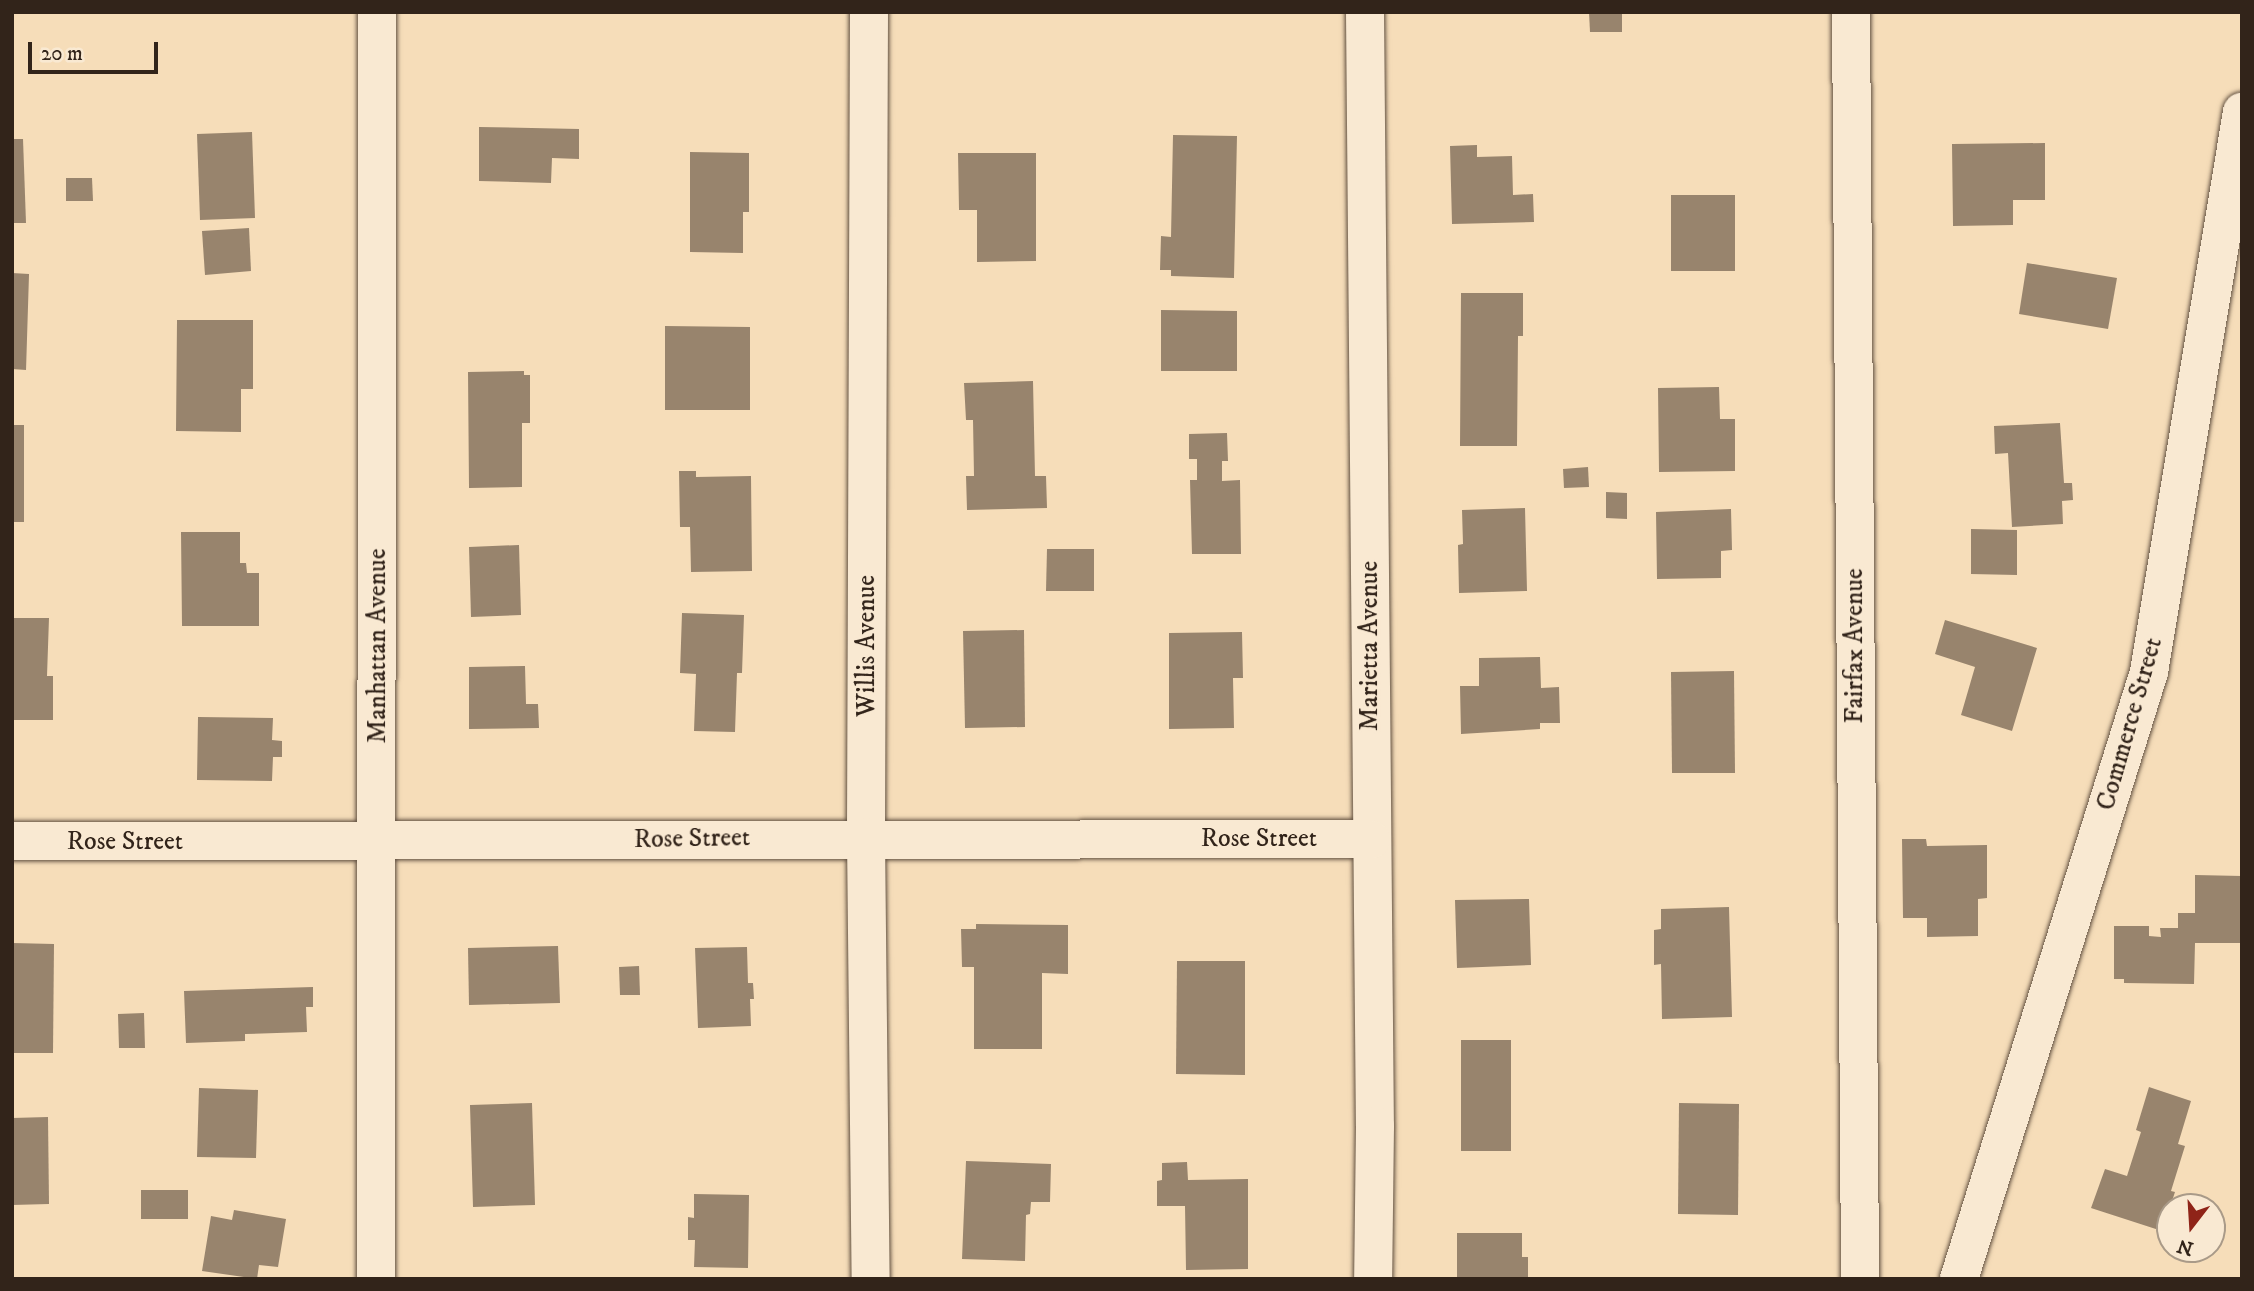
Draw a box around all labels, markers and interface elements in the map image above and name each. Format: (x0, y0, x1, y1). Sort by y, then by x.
scale bar (32, 28, 161, 72)
text: 20 m (41, 41, 83, 67)
street label: Manhattan Avenue (362, 549, 394, 743)
street label: Marietta Avenue (1354, 561, 1386, 731)
street label: Fairfax Avenue (1839, 568, 1871, 724)
street label: Willis Avenue (851, 575, 883, 717)
street label: Commerce Street (2090, 634, 2170, 814)
street label: Rose Street (634, 822, 750, 856)
street label: Rose Street (1201, 823, 1317, 855)
street label: Rose Street (67, 826, 183, 858)
north arrow (2156, 1193, 2226, 1263)
text: N (2174, 1233, 2196, 1260)

